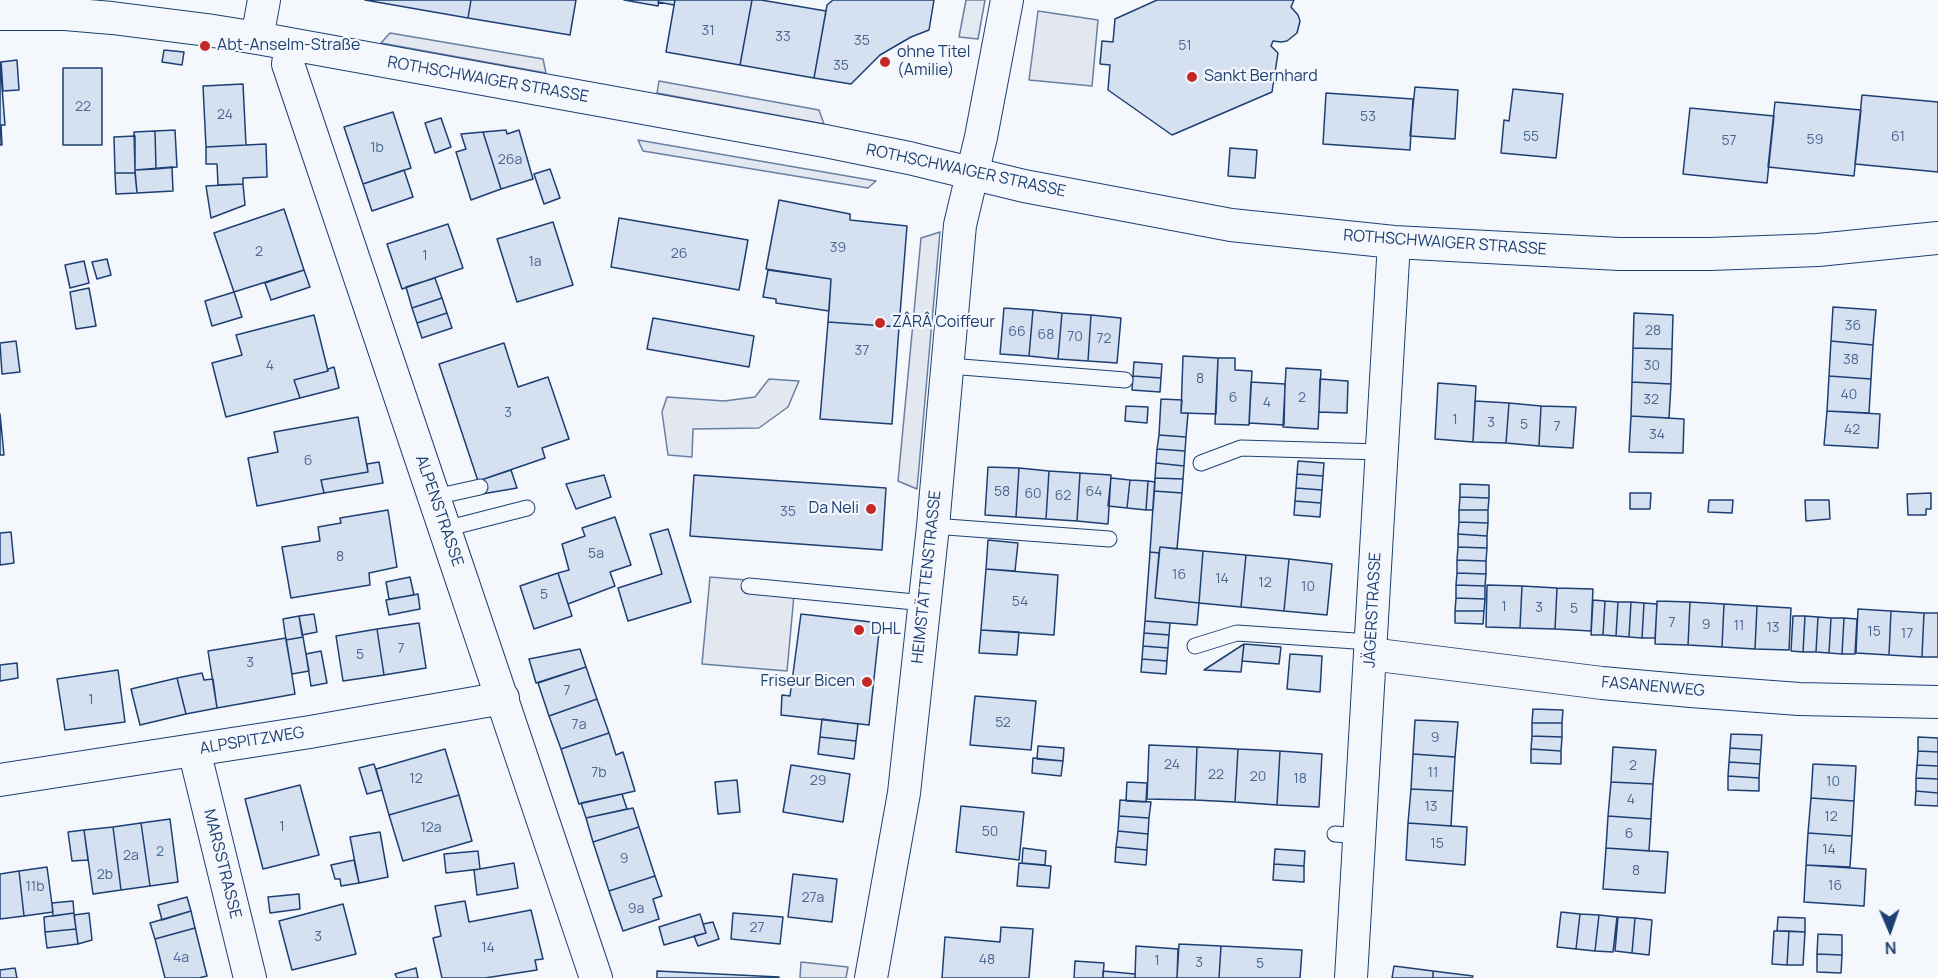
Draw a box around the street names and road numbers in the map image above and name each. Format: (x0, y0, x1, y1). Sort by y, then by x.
street label: ROTHSCHWAIGER STRASSE (386, 53, 590, 107)
street label: ROTHSCHWAIGER STRASSE (864, 140, 1068, 202)
street label: ROTHSCHWAIGER STRASSE (1343, 226, 1547, 260)
street label: ALPENSTRASSE (411, 453, 467, 569)
street label: HEIMSTÄTTENSTRASSE (908, 489, 946, 665)
street label: JÄGERSTRASSE (1360, 552, 1386, 668)
street label: FASANENWEG (1601, 673, 1705, 701)
street label: ALPSPITZWEG (198, 723, 306, 759)
street label: MARSSTRASSE (199, 807, 245, 921)

